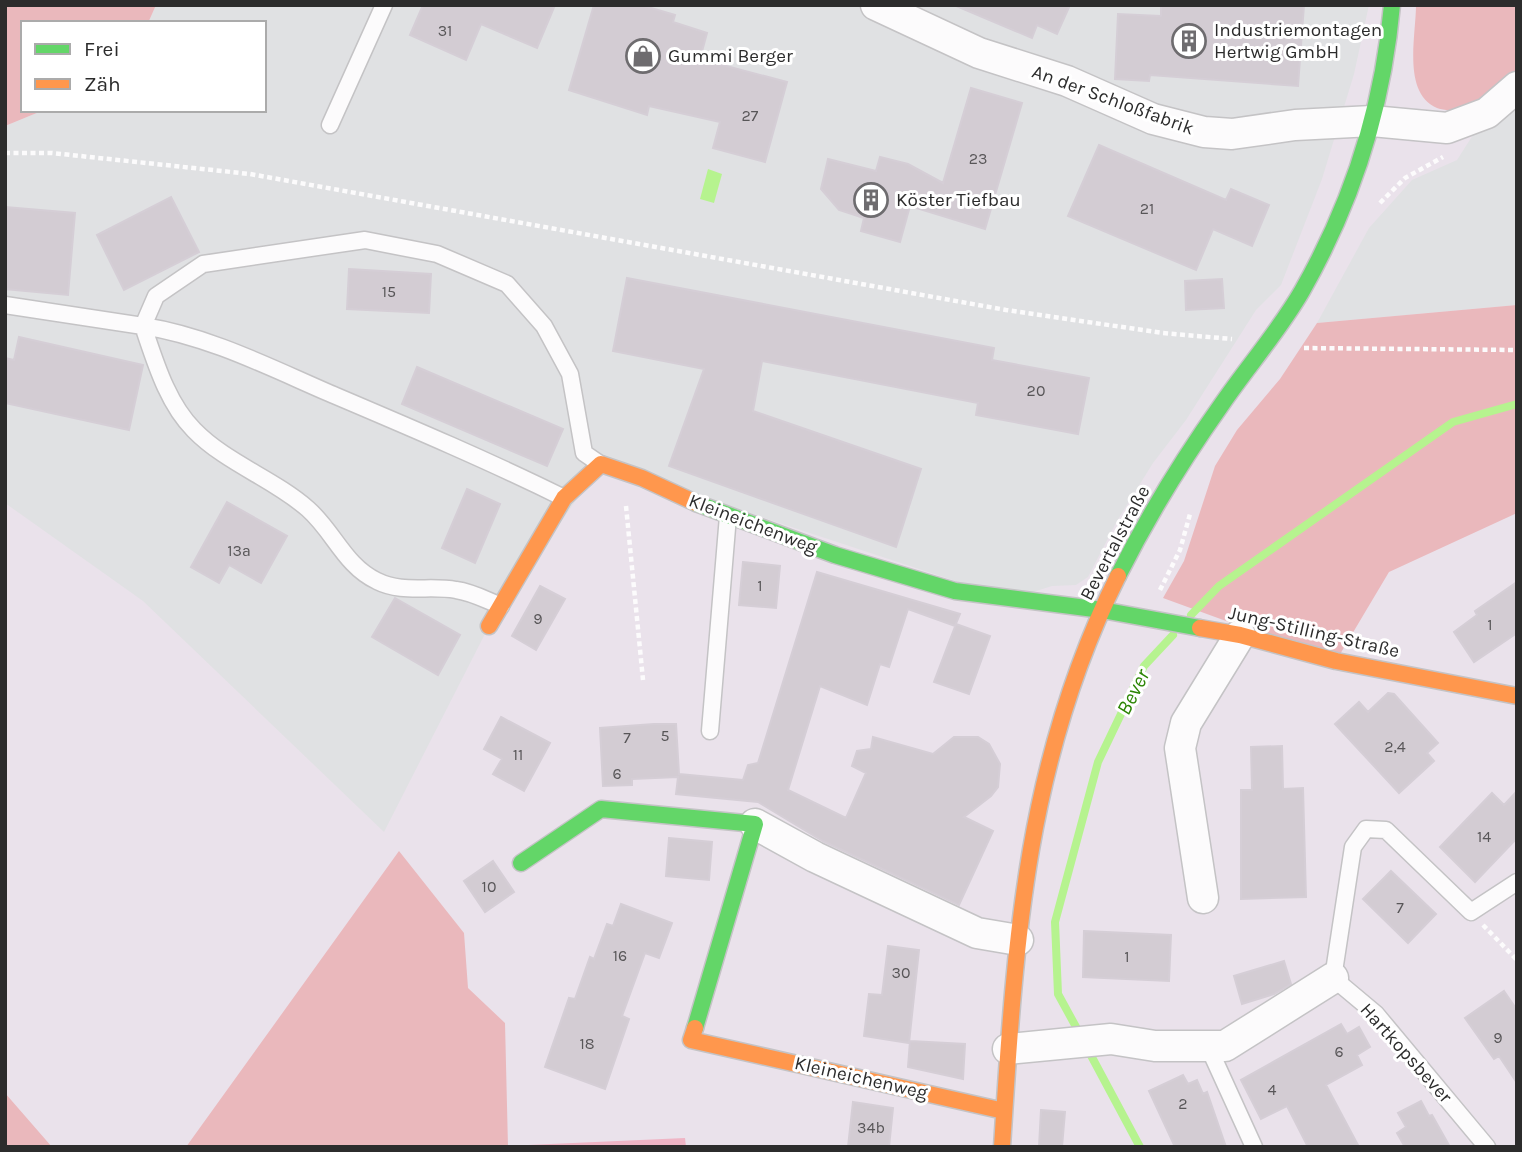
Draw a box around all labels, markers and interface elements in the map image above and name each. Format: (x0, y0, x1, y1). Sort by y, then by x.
place label: Industriemontagen Hertwig GmbH (1214, 19, 1382, 63)
legend (21, 21, 266, 112)
house number: 31 (438, 21, 452, 40)
building icon: Industriemontagen Hertwig GmbH (1170, 22, 1208, 60)
text: Frei (84, 37, 120, 61)
shop icon: Gummi Berger (624, 37, 662, 75)
place label: Gummi Berger (668, 45, 793, 67)
street label: An der Schloßfabrik (1029, 60, 1197, 140)
text: Zäh (84, 72, 121, 96)
house number: 27 (742, 106, 759, 125)
house number: 23 (969, 149, 987, 168)
building icon: Köster Tiefbau (852, 181, 890, 219)
place label: Köster Tiefbau (896, 189, 1021, 211)
house number: 21 (1140, 199, 1154, 218)
house number: 15 (382, 282, 396, 301)
house number: 20 (1027, 381, 1045, 400)
street label: Bevertalstraße (1076, 482, 1154, 604)
street label: Kleineichenweg (686, 489, 821, 559)
house number: 13a (227, 541, 251, 560)
house number: 1 (757, 576, 763, 595)
street label: Jung-Stilling-Straße (1226, 602, 1402, 662)
house number: 9 (533, 609, 543, 628)
house number: 1 (1487, 615, 1493, 634)
water label: Bever (1111, 664, 1155, 719)
house number: 5 (660, 726, 670, 745)
house number: 7 (623, 728, 631, 747)
house number: 2,4 (1384, 737, 1406, 756)
house number: 11 (513, 745, 523, 764)
house number: 6 (612, 764, 622, 783)
house number: 14 (1477, 827, 1491, 846)
house number: 10 (482, 877, 496, 896)
house number: 7 (1396, 898, 1404, 917)
house number: 16 (613, 946, 627, 965)
house number: 1 (1124, 947, 1130, 966)
house number: 30 (892, 963, 910, 982)
street label: Hartkopsbever (1355, 999, 1457, 1107)
house number: 9 (1493, 1028, 1503, 1047)
house number: 18 (579, 1034, 595, 1053)
house number: 6 (1334, 1042, 1344, 1061)
street label: Kleineichenweg (792, 1052, 930, 1104)
house number: 4 (1268, 1080, 1277, 1099)
house number: 2 (1178, 1094, 1188, 1113)
house number: 34b (857, 1118, 885, 1137)

